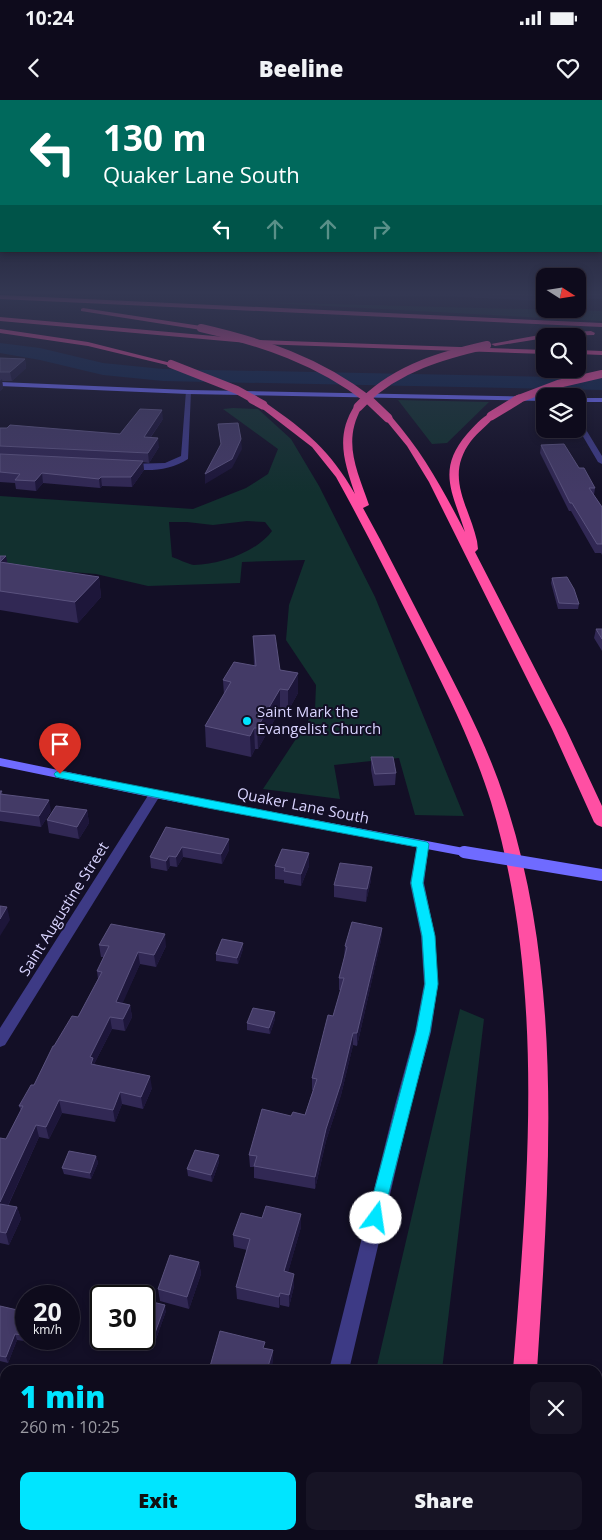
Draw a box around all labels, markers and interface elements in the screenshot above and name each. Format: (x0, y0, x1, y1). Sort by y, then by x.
text: 10:24 (25, 5, 74, 31)
text: Beeline (259, 53, 343, 83)
icon: back (20, 54, 48, 82)
icon: heart (554, 54, 582, 82)
text: 130 m (103, 114, 207, 161)
icon: left (20, 120, 85, 185)
text: Quaker Lane South (103, 159, 300, 189)
icon: left (208, 215, 236, 243)
icon: ahead (261, 215, 289, 243)
icon: ahead (314, 215, 342, 243)
icon: right (367, 215, 395, 243)
north arrow (536, 268, 586, 318)
map controls (536, 268, 586, 438)
button: search (536, 328, 586, 378)
button: layers (536, 388, 586, 438)
place label: Saint Mark the Evangelist Church (257, 701, 381, 738)
marker: Saint Mark the Evangelist Church (241, 715, 253, 727)
pin (39, 723, 81, 774)
icon: arrive (46, 730, 74, 758)
street label: Quaker Lane South (235, 782, 371, 828)
street label: Saint Augustine Street (14, 838, 113, 979)
position arrow (349, 1191, 401, 1243)
speed limit sign: 30 (90, 1285, 155, 1350)
text: 20 (33, 1294, 62, 1328)
text: km/h (33, 1321, 62, 1338)
text: 1 min (20, 1376, 105, 1417)
button: close (530, 1382, 582, 1434)
text: 260 m · 10:25 (20, 1416, 120, 1438)
button: Exit (20, 1472, 296, 1530)
button: Share (306, 1472, 582, 1530)

